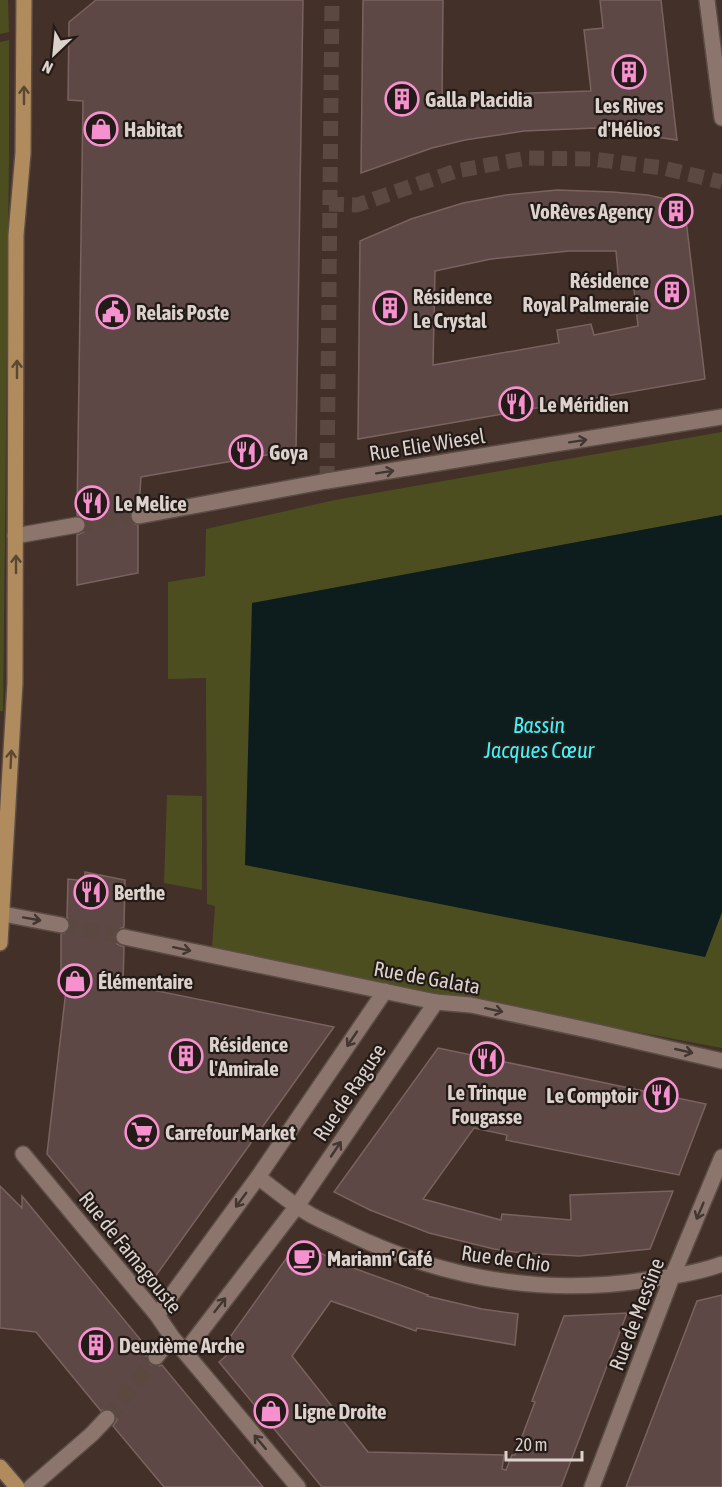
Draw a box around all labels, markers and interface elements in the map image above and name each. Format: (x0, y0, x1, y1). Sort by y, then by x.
north arrow (24, 24, 84, 84)
building icon: Les Rives d'Hélios (611, 54, 647, 90)
text: N (39, 57, 56, 78)
building icon: Galla Placidia (384, 81, 420, 117)
one-way arrow (18, 85, 30, 105)
place label: Galla Placidia (425, 87, 533, 111)
place label: Les Rives d'Hélios (595, 93, 664, 141)
shop icon: Habitat (83, 111, 119, 147)
place label: Habitat (124, 117, 183, 141)
building icon: VoRêves Agency (658, 193, 694, 229)
place label: VoRêves Agency (529, 199, 653, 223)
place label: Résidence Royal Palmeraie (522, 268, 649, 316)
building icon: Résidence Royal Palmeraie (654, 274, 690, 310)
place label: Résidence Le Crystal (413, 284, 492, 332)
building icon: Résidence Le Crystal (372, 290, 408, 326)
public building icon: Relais Poste (95, 294, 131, 330)
place label: Relais Poste (136, 300, 229, 324)
one-way arrow (11, 360, 23, 380)
restaurant icon: Le Méridien (498, 386, 534, 422)
place label: Le Méridien (539, 392, 629, 416)
street label: Rue Elie Wiesel (367, 423, 487, 465)
restaurant icon: Goya (228, 434, 264, 470)
one-way arrow (567, 435, 587, 446)
place label: Goya (269, 440, 308, 464)
one-way arrow (375, 466, 394, 477)
restaurant icon: Le Melice (74, 485, 110, 521)
place label: Le Melice (115, 491, 187, 515)
one-way arrow (10, 555, 22, 575)
water label: Bassin Jacques Cœur (483, 712, 596, 763)
one-way arrow (6, 750, 17, 770)
restaurant icon: Berthe (73, 874, 109, 910)
place label: Berthe (114, 880, 165, 904)
one-way arrow (22, 914, 42, 925)
one-way arrow (171, 944, 191, 955)
street label: Rue de Galata (372, 956, 482, 998)
shop icon: Élémentaire (57, 963, 93, 999)
place label: Élémentaire (98, 969, 193, 993)
one-way arrow (483, 1005, 503, 1016)
one-way arrow (346, 1031, 358, 1047)
place label: Résidence l'Amirale (209, 1032, 288, 1080)
building icon: Résidence l'Amirale (168, 1038, 204, 1074)
street label: Rue de Raguse (308, 1039, 390, 1145)
restaurant icon: Le Trinque Fougasse (469, 1041, 505, 1077)
one-way arrow (674, 1046, 694, 1057)
restaurant icon: Le Comptoir (643, 1077, 679, 1113)
place label: Le Trinque Fougasse (447, 1080, 527, 1128)
place label: Le Comptoir (546, 1083, 639, 1107)
supermarket icon: Carrefour Market (124, 1114, 160, 1150)
place label: Carrefour Market (165, 1120, 295, 1144)
one-way arrow (330, 1141, 342, 1157)
street label: Rue de Famagouste (75, 1186, 187, 1318)
one-way arrow (235, 1191, 247, 1207)
one-way arrow (694, 1201, 705, 1219)
cafe icon: Mariann' Café (286, 1240, 322, 1276)
street label: Rue de Chio (460, 1240, 552, 1276)
place label: Mariann' Café (327, 1246, 432, 1270)
street label: Rue de Messine (604, 1254, 668, 1374)
one-way arrow (214, 1298, 227, 1314)
building icon: Deuxième Arche (78, 1327, 114, 1363)
place label: Deuxième Arche (119, 1333, 245, 1357)
shop icon: Ligne Droite (253, 1393, 289, 1429)
place label: Ligne Droite (294, 1399, 387, 1423)
scale bar (506, 1424, 582, 1462)
one-way arrow (254, 1434, 267, 1450)
text: 20 m (515, 1434, 547, 1455)

